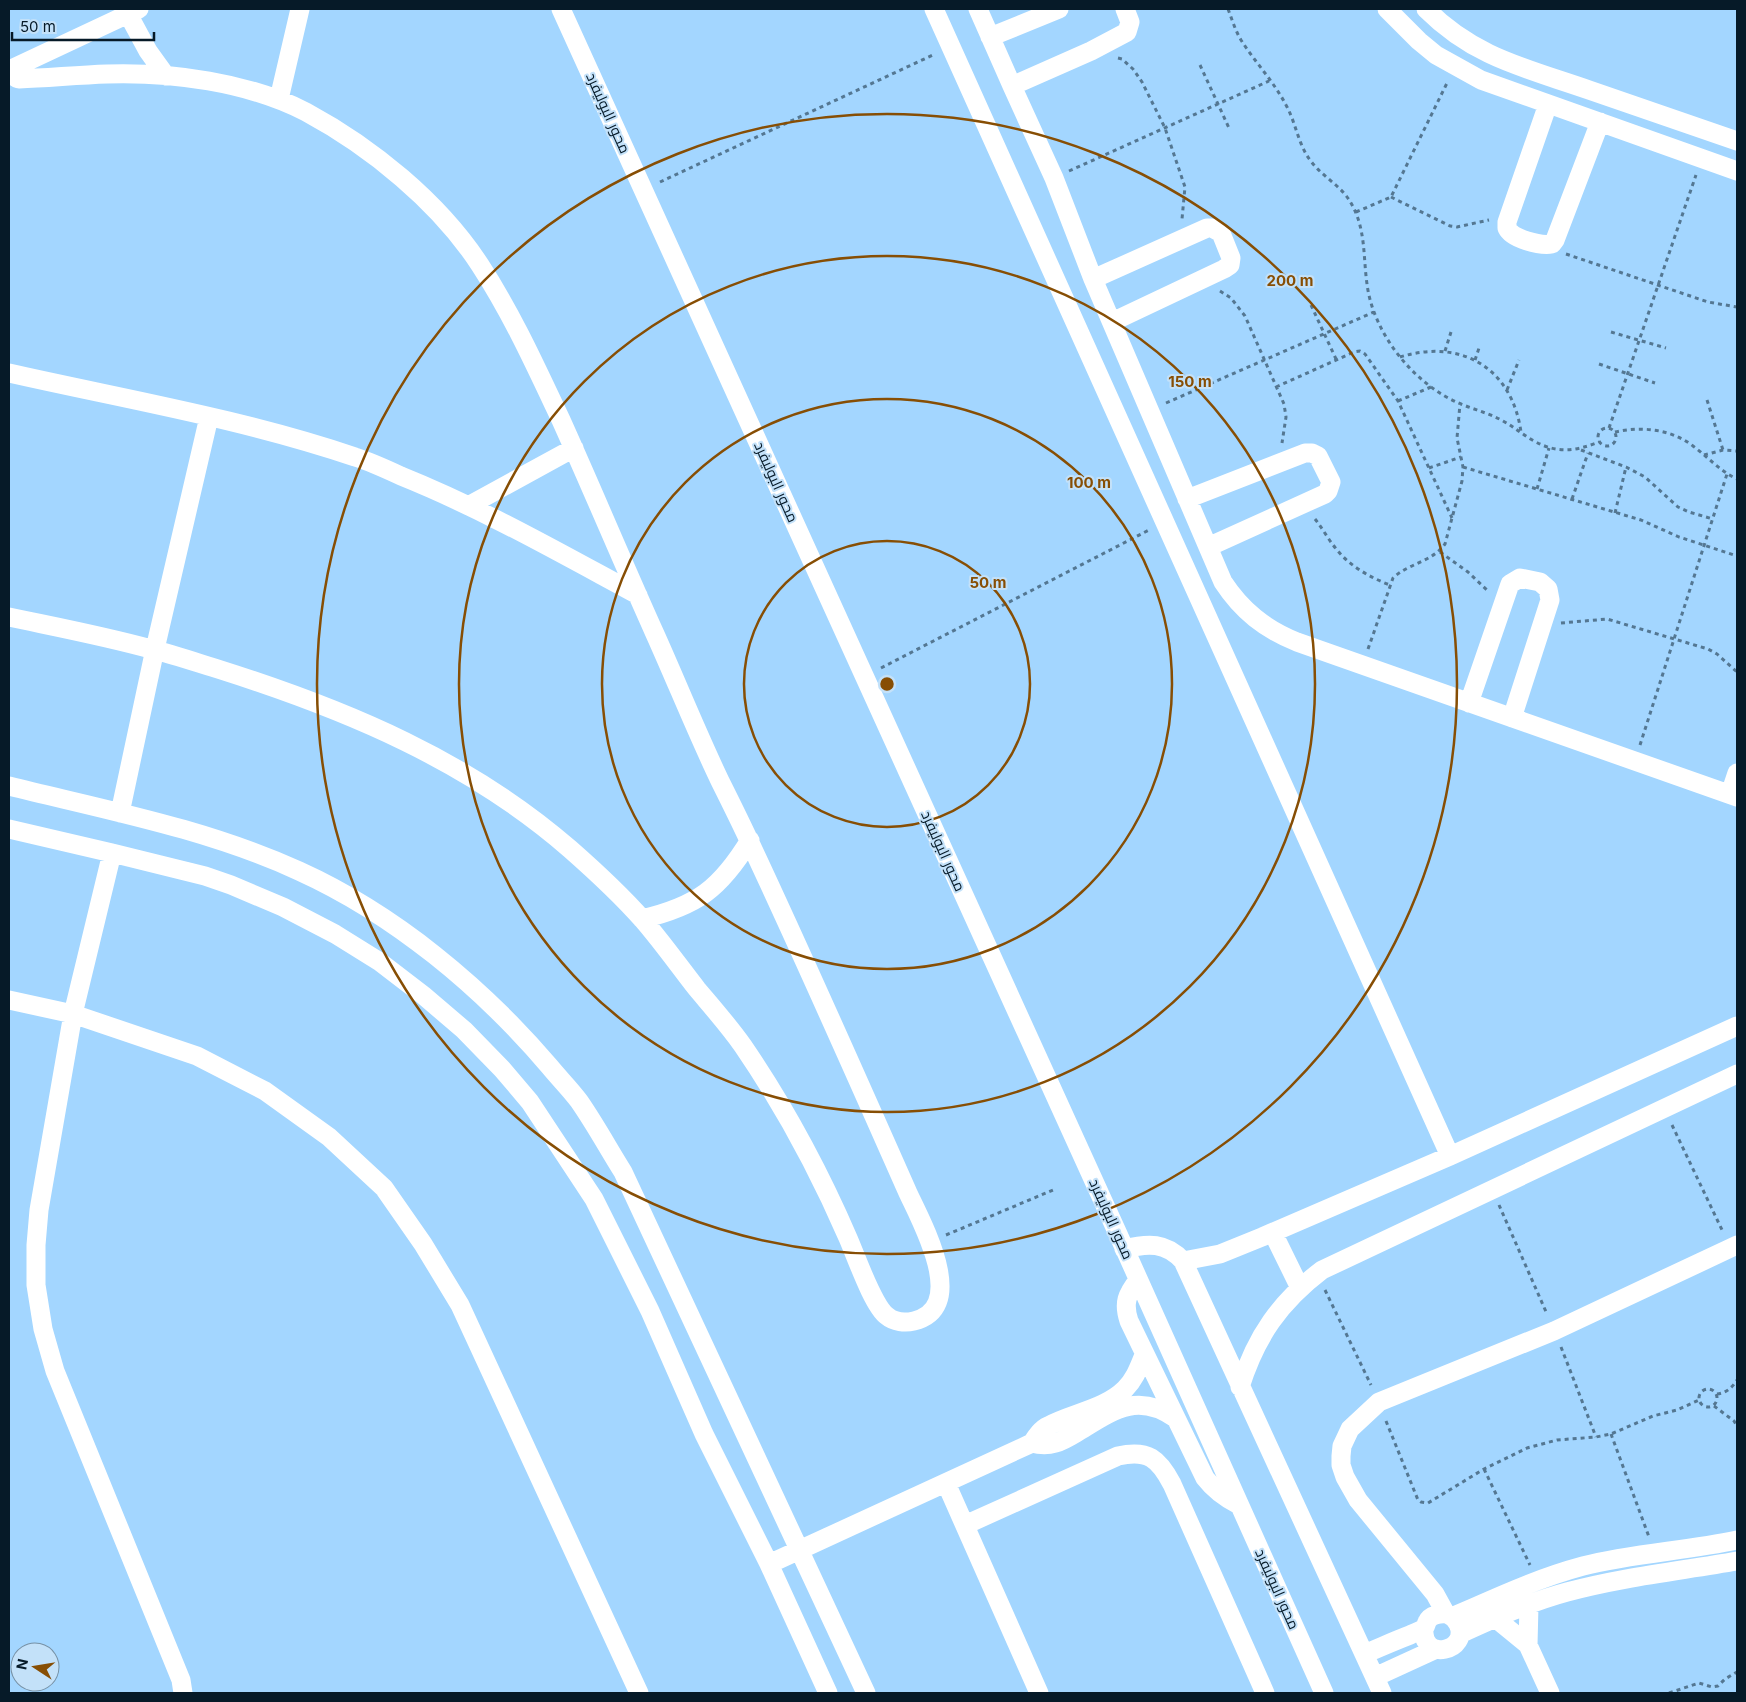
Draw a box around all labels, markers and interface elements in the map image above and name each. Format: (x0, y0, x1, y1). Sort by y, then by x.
scale bar (12, 10, 155, 42)
text: 50 m (20, 17, 56, 36)
street label: محور البوليفرد (582, 69, 635, 156)
text: 200 m (1267, 271, 1313, 290)
text: 150 m (1168, 372, 1212, 391)
street label: محور البوليفرد (750, 438, 803, 525)
text: 100 m (1067, 473, 1111, 492)
text: 50 m (970, 573, 1006, 592)
centre of rings (878, 675, 896, 693)
street label: محور البوليفرد (917, 807, 970, 894)
street label: محور البوليفرد (1085, 1175, 1138, 1262)
street label: محور البوليفرد (1251, 1545, 1304, 1632)
north arrow (10, 1642, 60, 1692)
text: N (12, 1657, 31, 1671)

